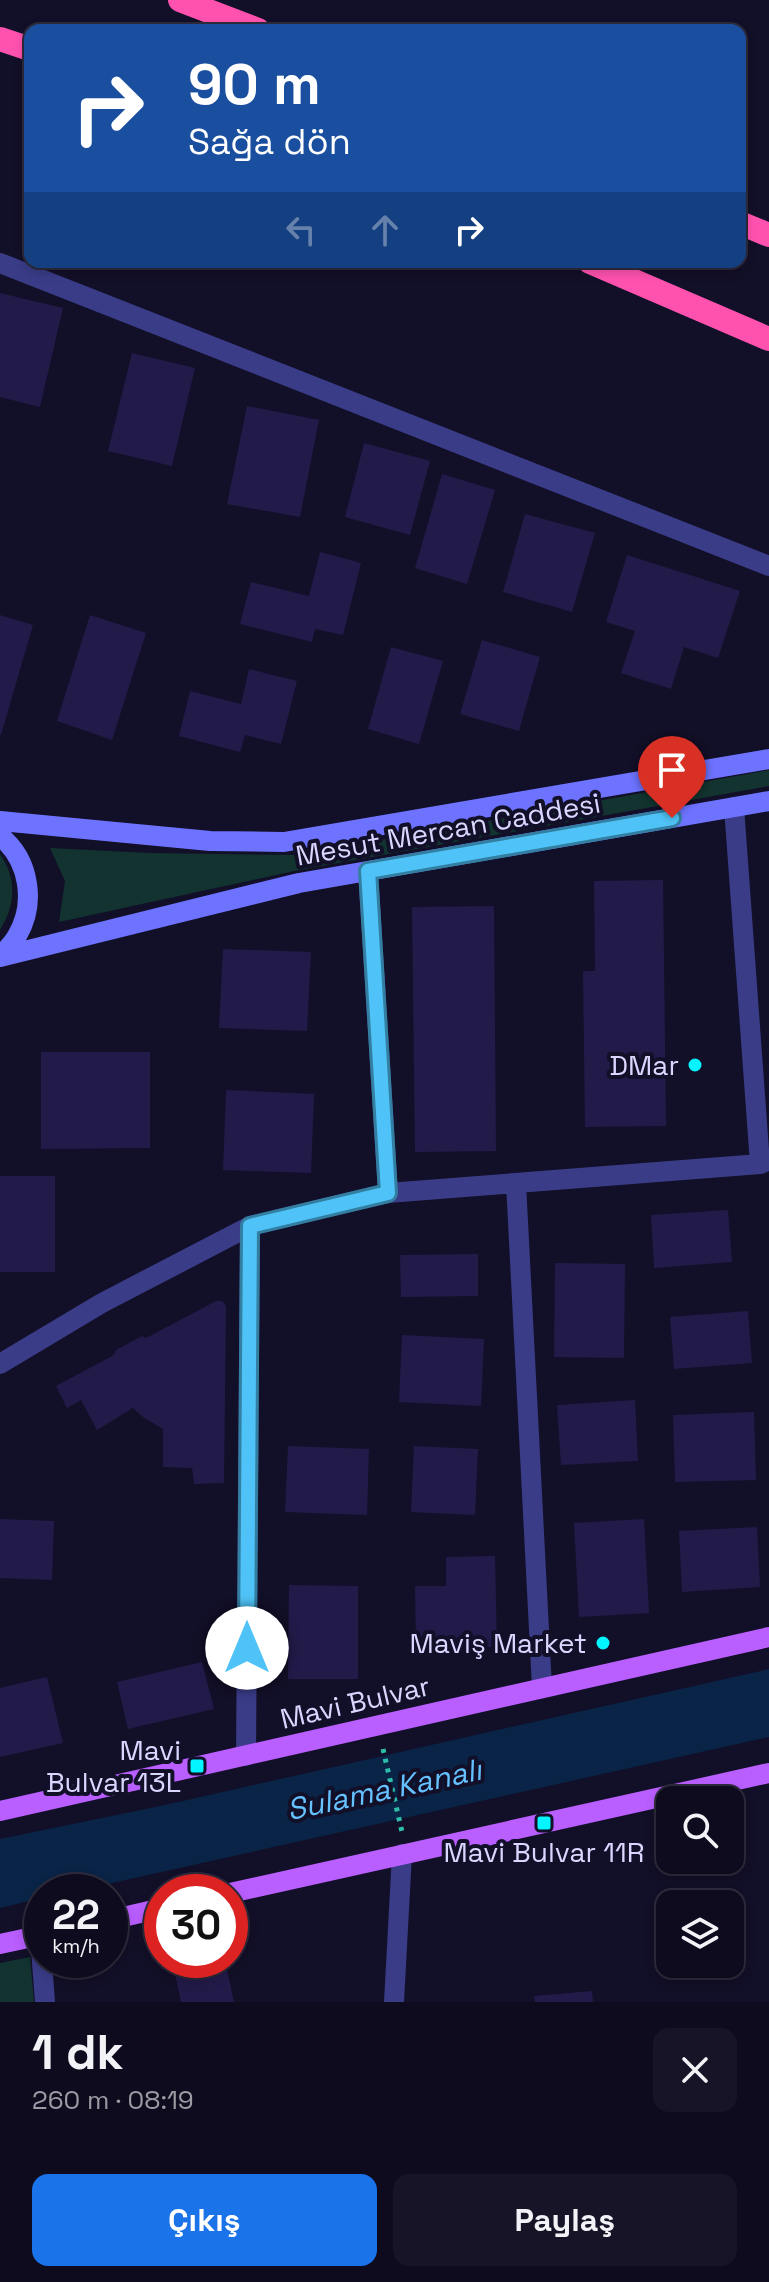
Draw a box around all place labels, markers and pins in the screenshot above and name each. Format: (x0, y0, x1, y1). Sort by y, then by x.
pin (638, 736, 706, 818)
place label: DMar (610, 1047, 679, 1083)
marker: DMar (686, 1056, 704, 1074)
place label: Maviş Market (409, 1625, 587, 1661)
marker: Maviş Market (594, 1634, 612, 1652)
place label: Mavi Bulvar 13L (46, 1732, 181, 1800)
marker: Mavi Bulvar 13L (188, 1757, 206, 1775)
marker: Mavi Bulvar 11R (535, 1814, 553, 1832)
place label: Mavi Bulvar 11R (444, 1834, 644, 1870)

